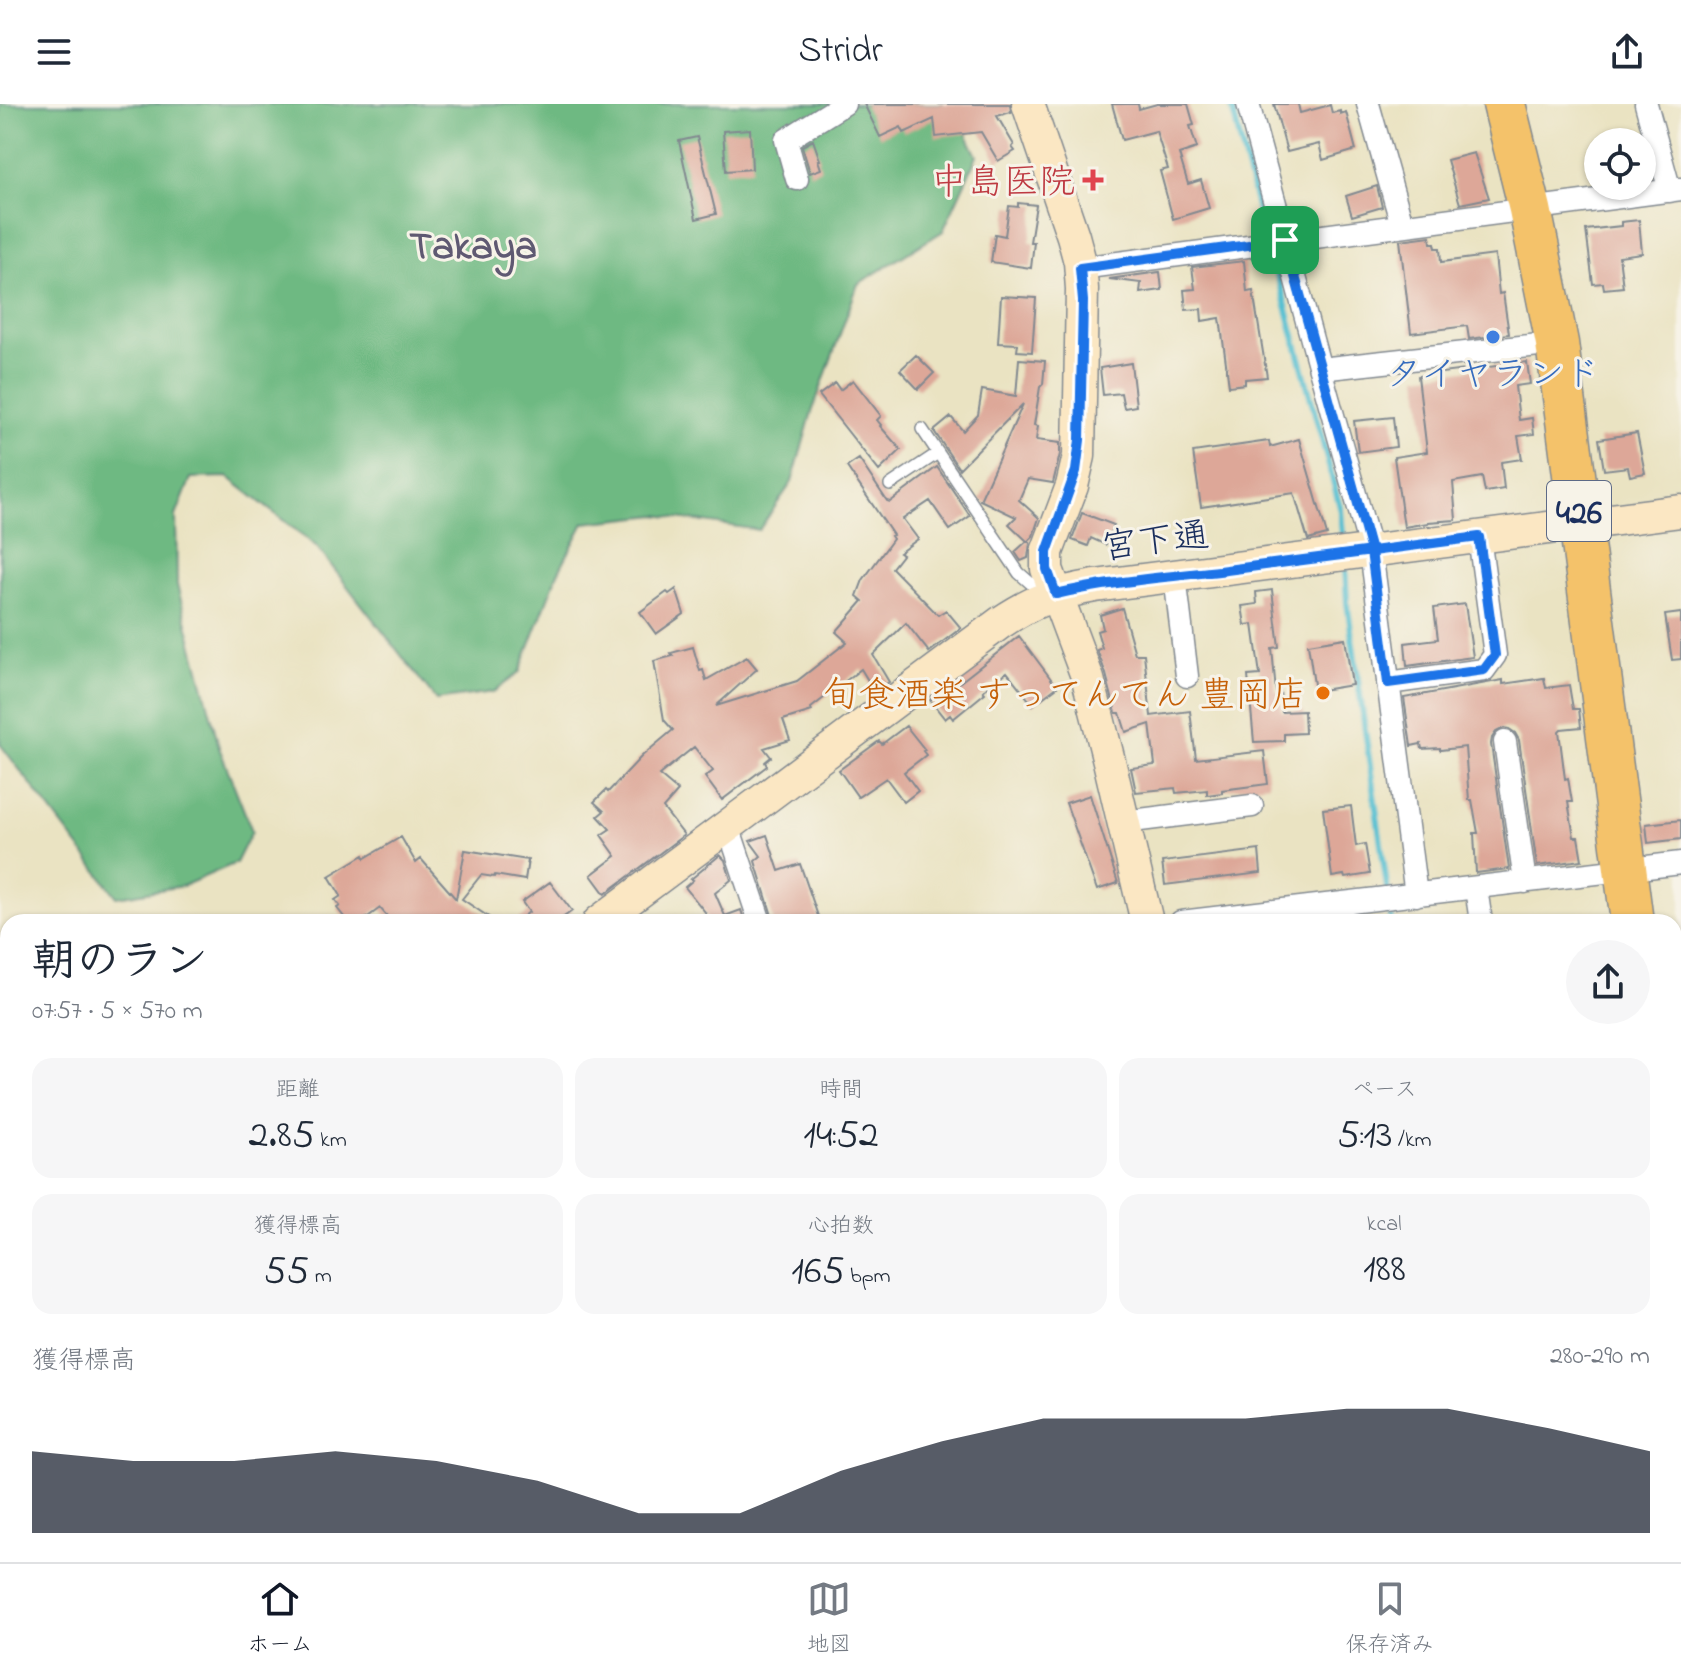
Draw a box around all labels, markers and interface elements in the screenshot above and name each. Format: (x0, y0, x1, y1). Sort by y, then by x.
text: Stridr (798, 26, 883, 79)
icon: menu (32, 30, 76, 74)
icon: share (1605, 30, 1649, 74)
map controls (1584, 128, 1656, 200)
button: locate (1584, 128, 1656, 200)
place label: 中島医院 (931, 158, 1075, 211)
marker: 中島医院 (1082, 169, 1104, 191)
pin (1251, 206, 1319, 274)
icon: arrive (1263, 218, 1307, 262)
district label: Takaya (409, 219, 537, 278)
marker: タイヤランド (1484, 328, 1502, 346)
place label: タイヤランド (1386, 350, 1600, 403)
road number: 426 (1547, 481, 1611, 541)
street label: 宮下通 (1099, 511, 1212, 576)
place label: 旬食酒楽 すってんてん 豊岡店 (823, 671, 1307, 724)
marker: 旬食酒楽 すってんてん 豊岡店 (1314, 684, 1332, 702)
text: 朝のラン (32, 931, 208, 995)
button: share (1566, 940, 1650, 1024)
text: 07:57 · 5 × 570 m (32, 993, 203, 1031)
text: 距離 (276, 1075, 320, 1107)
text: 時間 (819, 1075, 863, 1107)
text: ペース (1352, 1075, 1417, 1107)
text: 2.85 (249, 1107, 315, 1166)
text: 14:52 (803, 1107, 879, 1166)
text: 5:13 (1337, 1107, 1393, 1166)
text: km (315, 1125, 347, 1157)
text: /km (1393, 1125, 1432, 1157)
text: kcal (1367, 1209, 1402, 1241)
text: 獲得標高 (254, 1211, 342, 1243)
text: 心拍数 (808, 1211, 874, 1243)
text: 188 (1363, 1241, 1406, 1300)
text: 55 (263, 1243, 309, 1302)
text: 165 (791, 1243, 845, 1302)
text: m (309, 1261, 332, 1293)
text: bpm (845, 1261, 891, 1293)
text: 280–290 m (1550, 1338, 1650, 1376)
text: 獲得標高 (32, 1343, 136, 1381)
tab: ホーム (247, 1577, 312, 1662)
tab: 地図 (807, 1577, 851, 1662)
tab: 保存済み (1346, 1577, 1434, 1662)

